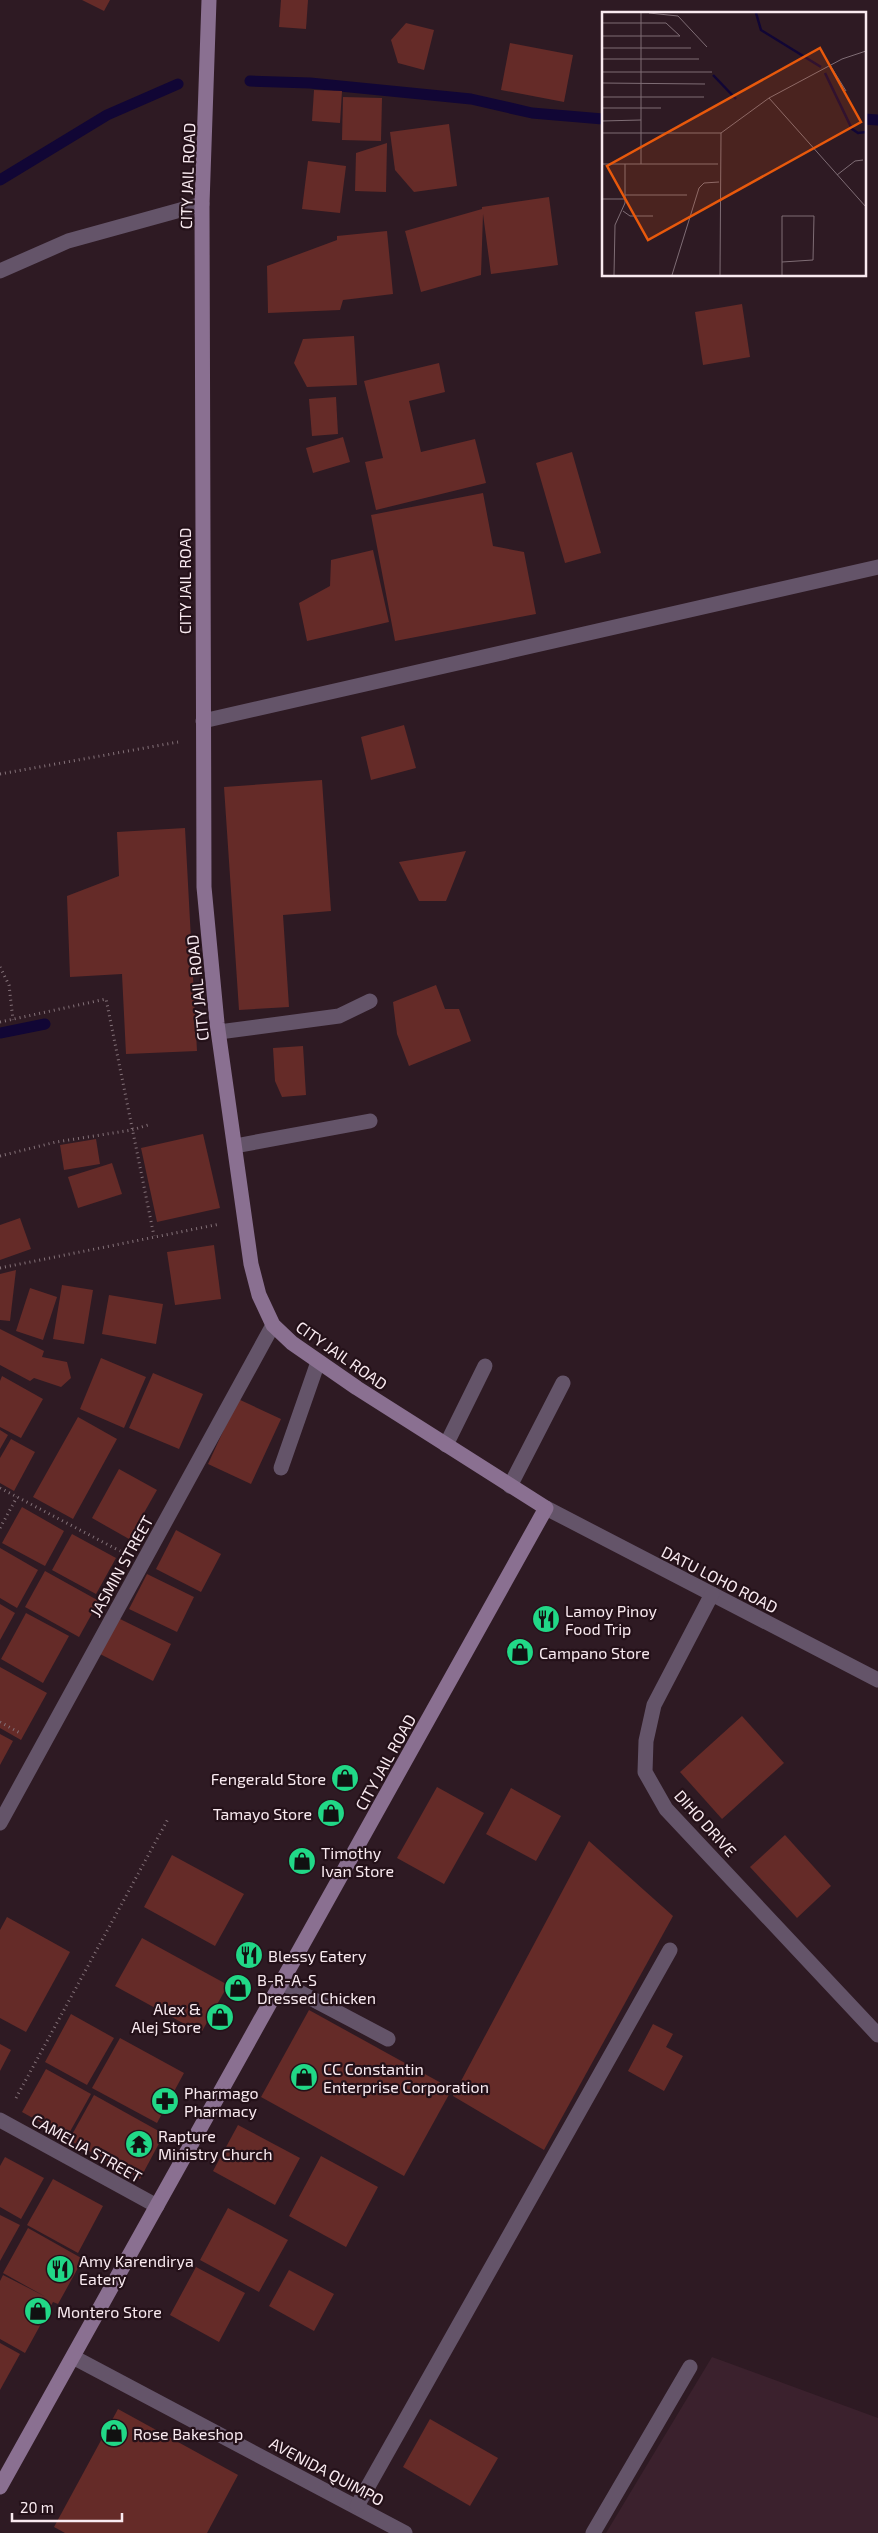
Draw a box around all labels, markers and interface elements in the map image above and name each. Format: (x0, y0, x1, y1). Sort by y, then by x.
inset map (602, 12, 866, 276)
street label: CITY JAIL ROAD (176, 122, 198, 230)
street label: CITY JAIL ROAD (175, 528, 194, 634)
street label: CITY JAIL ROAD (182, 934, 212, 1042)
street label: CITY JAIL ROAD (293, 1317, 391, 1393)
street label: JASMIN STREET (85, 1512, 157, 1620)
street label: DATU LOHO ROAD (659, 1542, 781, 1616)
place label: Lamoy Pinoy Food Trip (565, 1601, 657, 1638)
restaurant icon: Lamoy Pinoy Food Trip (531, 1604, 561, 1634)
shop icon: Campano Store (505, 1637, 535, 1667)
place label: Campano Store (539, 1643, 650, 1662)
street label: CITY JAIL ROAD (351, 1711, 419, 1813)
shop icon: Fengerald Store (330, 1763, 360, 1793)
place label: Fengerald Store (211, 1769, 326, 1788)
street label: DIHO DRIVE (671, 1786, 741, 1860)
shop icon: Tamayo Store (316, 1798, 346, 1828)
place label: Tamayo Store (213, 1804, 312, 1823)
place label: Timothy Ivan Store (321, 1843, 394, 1880)
shop icon: Timothy Ivan Store (287, 1846, 317, 1876)
restaurant icon: Blessy Eatery (234, 1940, 264, 1970)
place label: Blessy Eatery (268, 1946, 367, 1965)
place label: B-R-A-S Dressed Chicken (257, 1970, 376, 2007)
shop icon: B-R-A-S Dressed Chicken (223, 1973, 253, 2003)
place label: Alex & Alej Store (131, 1999, 201, 2037)
shop icon: Alex & Alej Store (205, 2002, 235, 2032)
place label: CC Constantin Enterprise Corporation (323, 2059, 489, 2096)
shop icon: CC Constantin Enterprise Corporation (289, 2062, 319, 2092)
place label: Pharmago Pharmacy (184, 2083, 259, 2120)
pharmacy icon: Pharmago Pharmacy (150, 2086, 180, 2116)
street label: CAMELIA STREET (29, 2110, 145, 2186)
place label: Rapture Ministry Church (158, 2126, 272, 2163)
temple icon: Rapture Ministry Church (124, 2129, 154, 2159)
place label: Amy Karendirya Eatery (79, 2251, 194, 2288)
restaurant icon: Amy Karendirya Eatery (45, 2254, 75, 2284)
shop icon: Montero Store (23, 2296, 53, 2326)
place label: Montero Store (57, 2302, 162, 2321)
shop icon: Rose Bakeshop (99, 2418, 129, 2448)
place label: Rose Bakeshop (133, 2424, 243, 2443)
street label: AVENIDA QUIMPO (266, 2433, 388, 2510)
scale bar (12, 2490, 122, 2522)
text: 20 m (20, 2498, 54, 2516)

